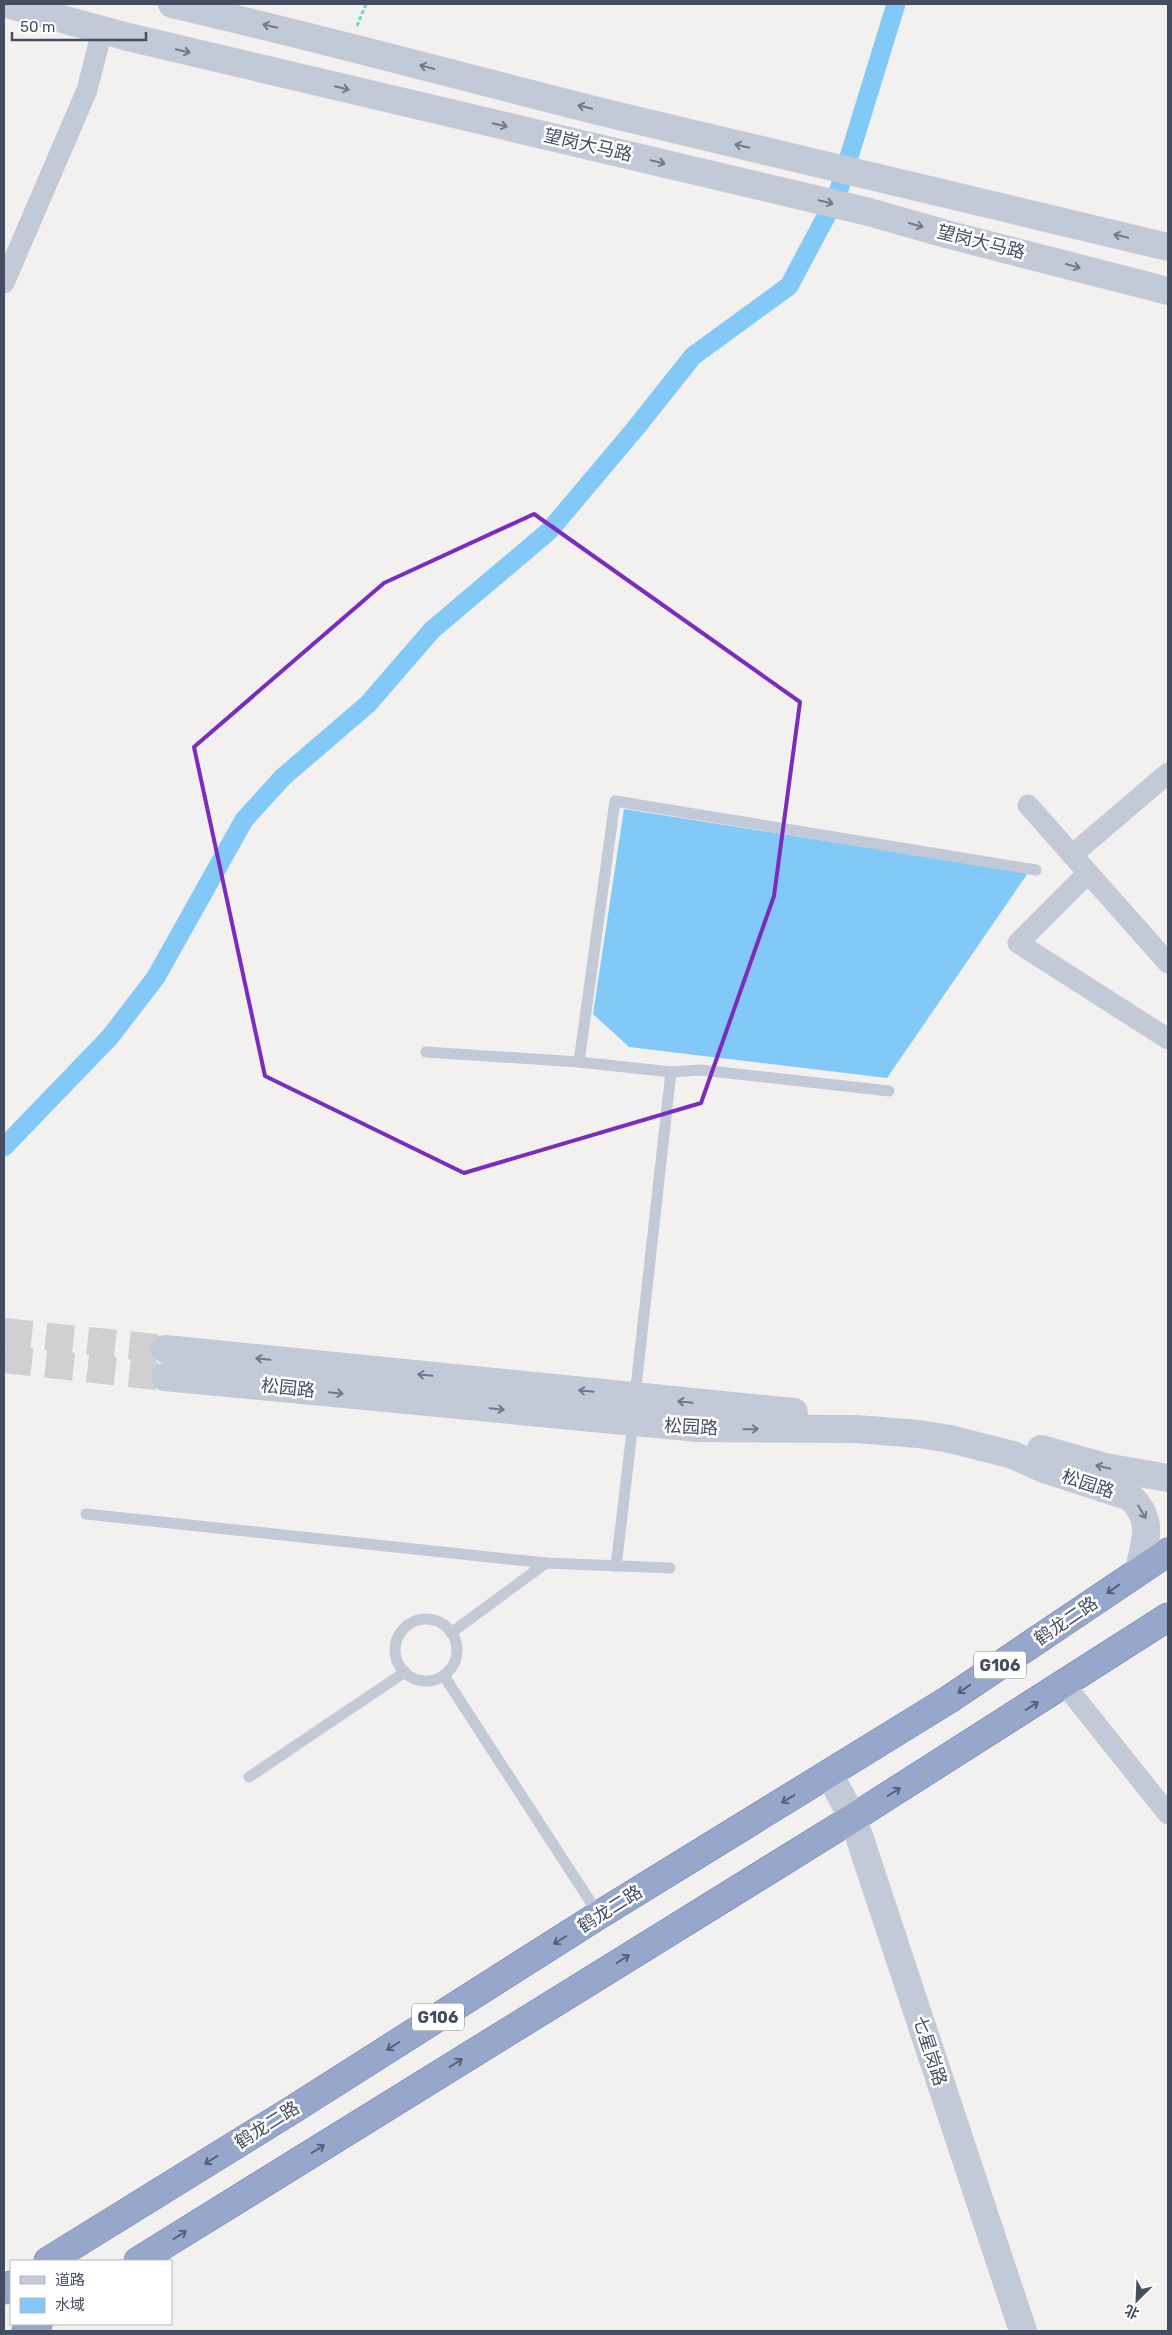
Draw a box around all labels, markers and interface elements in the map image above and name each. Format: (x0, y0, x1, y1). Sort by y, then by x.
scale bar (12, 10, 146, 42)
text: 50 m (20, 18, 55, 36)
one-way arrow (262, 21, 278, 30)
one-way arrow (175, 47, 191, 56)
one-way arrow (420, 61, 436, 71)
one-way arrow (333, 84, 349, 93)
one-way arrow (577, 102, 593, 111)
one-way arrow (491, 121, 507, 130)
street label: 望岗大马路 (542, 124, 634, 166)
one-way arrow (735, 141, 751, 150)
one-way arrow (650, 158, 666, 167)
one-way arrow (818, 198, 834, 207)
street label: 望岗大马路 (935, 220, 1027, 264)
one-way arrow (907, 221, 923, 231)
one-way arrow (1113, 231, 1129, 240)
one-way arrow (1065, 262, 1081, 272)
one-way arrow (255, 1354, 271, 1364)
one-way arrow (417, 1370, 433, 1380)
street label: 松园路 (260, 1374, 316, 1402)
one-way arrow (579, 1387, 595, 1396)
one-way arrow (327, 1388, 343, 1398)
one-way arrow (677, 1397, 693, 1407)
one-way arrow (489, 1404, 505, 1414)
street label: 松园路 (663, 1415, 719, 1439)
one-way arrow (743, 1424, 759, 1433)
one-way arrow (1096, 1462, 1112, 1471)
street label: 松园路 (1059, 1465, 1117, 1503)
one-way arrow (1137, 1504, 1147, 1518)
one-way arrow (1107, 1583, 1120, 1594)
street label: 鹤龙二路 (1030, 1592, 1102, 1650)
road number: G106 (974, 1652, 1026, 1678)
one-way arrow (957, 1684, 971, 1695)
one-way arrow (1024, 1700, 1038, 1710)
one-way arrow (887, 1787, 901, 1798)
one-way arrow (781, 1795, 795, 1805)
street label: 鹤龙二路 (574, 1881, 646, 1937)
one-way arrow (553, 1935, 567, 1945)
one-way arrow (616, 1954, 630, 1964)
road number: G106 (412, 2004, 464, 2030)
street label: 七星岗路 (908, 2013, 952, 2089)
one-way arrow (387, 2041, 401, 2051)
one-way arrow (448, 2058, 462, 2068)
street label: 鹤龙二路 (231, 2097, 303, 2153)
one-way arrow (310, 2144, 324, 2154)
one-way arrow (205, 2155, 219, 2165)
one-way arrow (172, 2230, 186, 2240)
legend (10, 2260, 172, 2325)
text: 道路 (55, 2271, 85, 2289)
north arrow (1112, 2275, 1162, 2325)
text: 水域 (55, 2296, 85, 2314)
text: 北 (1122, 2301, 1142, 2322)

